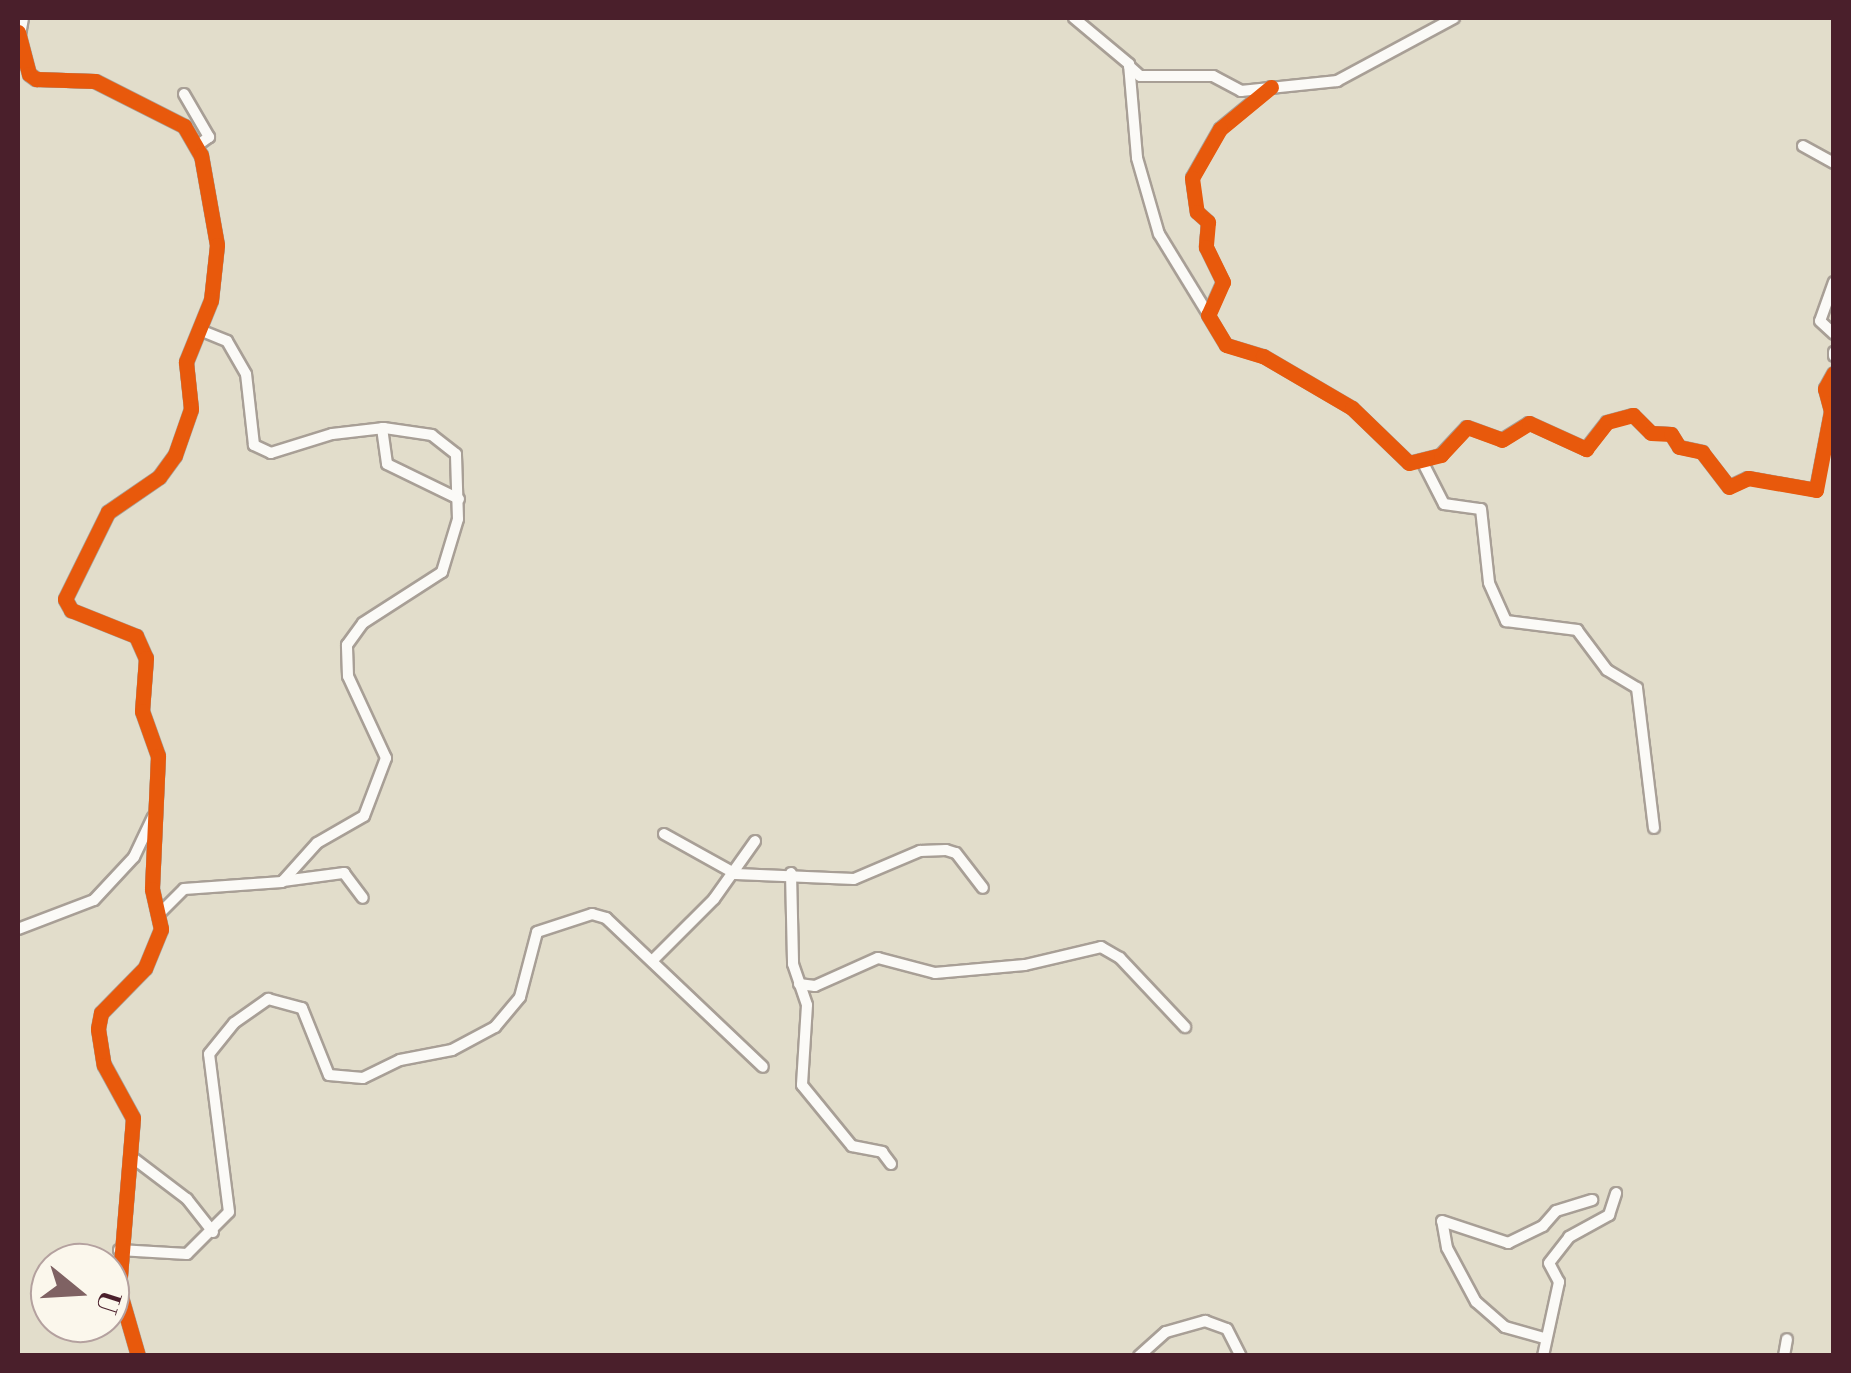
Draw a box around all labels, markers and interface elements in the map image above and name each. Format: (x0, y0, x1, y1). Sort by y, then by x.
north arrow (30, 1243, 130, 1343)
text: U (87, 1286, 127, 1318)

